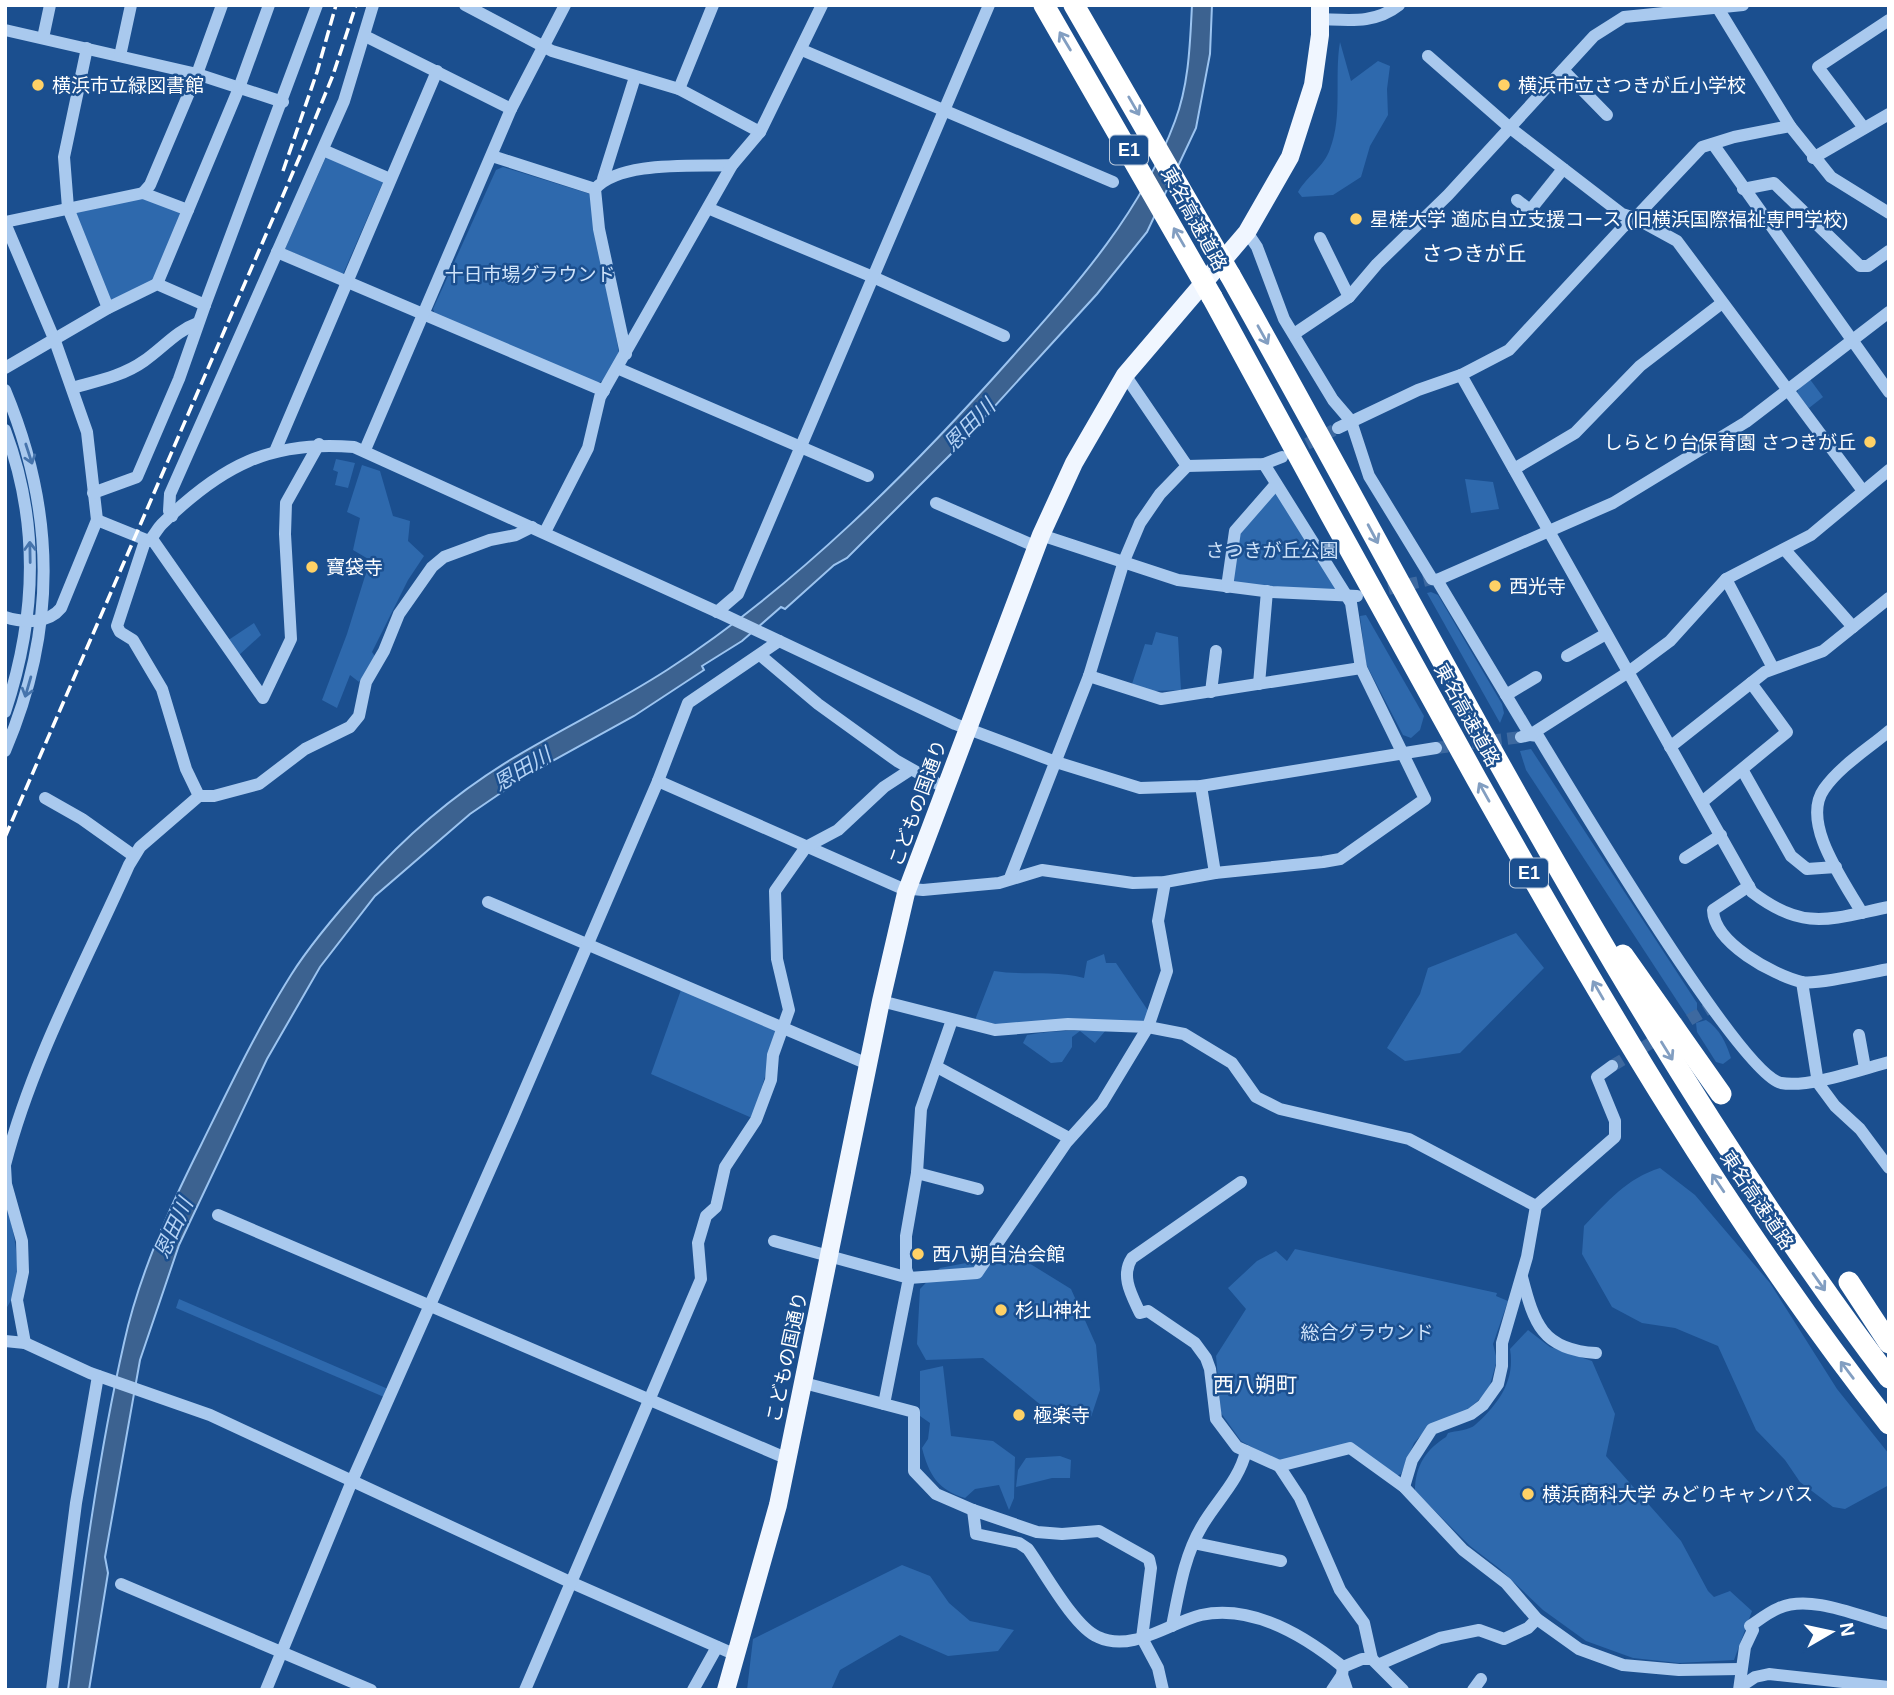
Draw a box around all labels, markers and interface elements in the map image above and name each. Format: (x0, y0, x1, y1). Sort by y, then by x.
one-way arrow (1057, 31, 1071, 51)
place label: 横浜市立緑図書館 (52, 75, 204, 96)
place label: 横浜市立さつきが丘小学校 (1518, 75, 1746, 96)
marker: 横浜市立緑図書館 (30, 77, 46, 93)
marker: 横浜市立さつきが丘小学校 (1496, 77, 1512, 93)
one-way arrow (1128, 95, 1141, 116)
road number: E1 (1110, 135, 1148, 164)
street label: 東名高速道路 (1157, 164, 1231, 274)
place label: 星槎大学 適応自立支援コース (旧横浜国際福祉専門学校) (1370, 209, 1848, 230)
marker: 星槎大学 適応自立支援コース (旧横浜国際福祉専門学校) (1348, 211, 1364, 227)
one-way arrow (1172, 228, 1186, 248)
district label: さつきが丘 (1422, 242, 1527, 265)
park label: 十日市場グラウンド (444, 264, 616, 285)
one-way arrow (1256, 324, 1270, 344)
water label: 恩田川 (939, 393, 1001, 456)
place label: しらとり台保育園 さつきが丘 (1604, 432, 1856, 453)
marker: しらとり台保育園 さつきが丘 (1862, 434, 1878, 450)
one-way arrow (23, 443, 36, 465)
one-way arrow (1366, 523, 1380, 544)
park label: さつきが丘公園 (1205, 540, 1339, 561)
one-way arrow (23, 541, 36, 564)
place label: 寶袋寺 (326, 557, 383, 578)
marker: 寶袋寺 (304, 559, 320, 575)
place label: 西光寺 (1509, 576, 1566, 597)
marker: 西光寺 (1487, 578, 1503, 594)
street label: 東名高速道路 (1430, 660, 1504, 770)
one-way arrow (21, 676, 34, 698)
street label: こどもの国通り (885, 737, 951, 869)
water label: 恩田川 (489, 742, 557, 795)
one-way arrow (1477, 783, 1491, 803)
road number: E1 (1510, 858, 1548, 888)
one-way arrow (1590, 980, 1604, 1000)
one-way arrow (1661, 1040, 1675, 1060)
street label: 東名高速道路 (1716, 1147, 1798, 1253)
one-way arrow (1711, 1173, 1725, 1193)
water label: 恩田川 (149, 1193, 198, 1261)
place label: 西八朔自治会館 (932, 1244, 1065, 1265)
marker: 西八朔自治会館 (910, 1246, 926, 1262)
one-way arrow (1812, 1272, 1826, 1291)
street label: こどもの国通り (763, 1290, 811, 1424)
place label: 杉山神社 (1015, 1300, 1091, 1321)
marker: 杉山神社 (993, 1302, 1009, 1318)
park label: 総合グラウンド (1300, 1322, 1434, 1343)
one-way arrow (1840, 1361, 1855, 1379)
district label: 西八朔町 (1213, 1373, 1297, 1396)
place label: 極楽寺 (1033, 1405, 1090, 1426)
marker: 極楽寺 (1011, 1407, 1027, 1423)
place label: 横浜商科大学 みどりキャンパス (1542, 1484, 1813, 1505)
marker: 横浜商科大学 みどりキャンパス (1520, 1486, 1536, 1502)
north arrow (1796, 1597, 1866, 1667)
text: N (1836, 1621, 1859, 1638)

